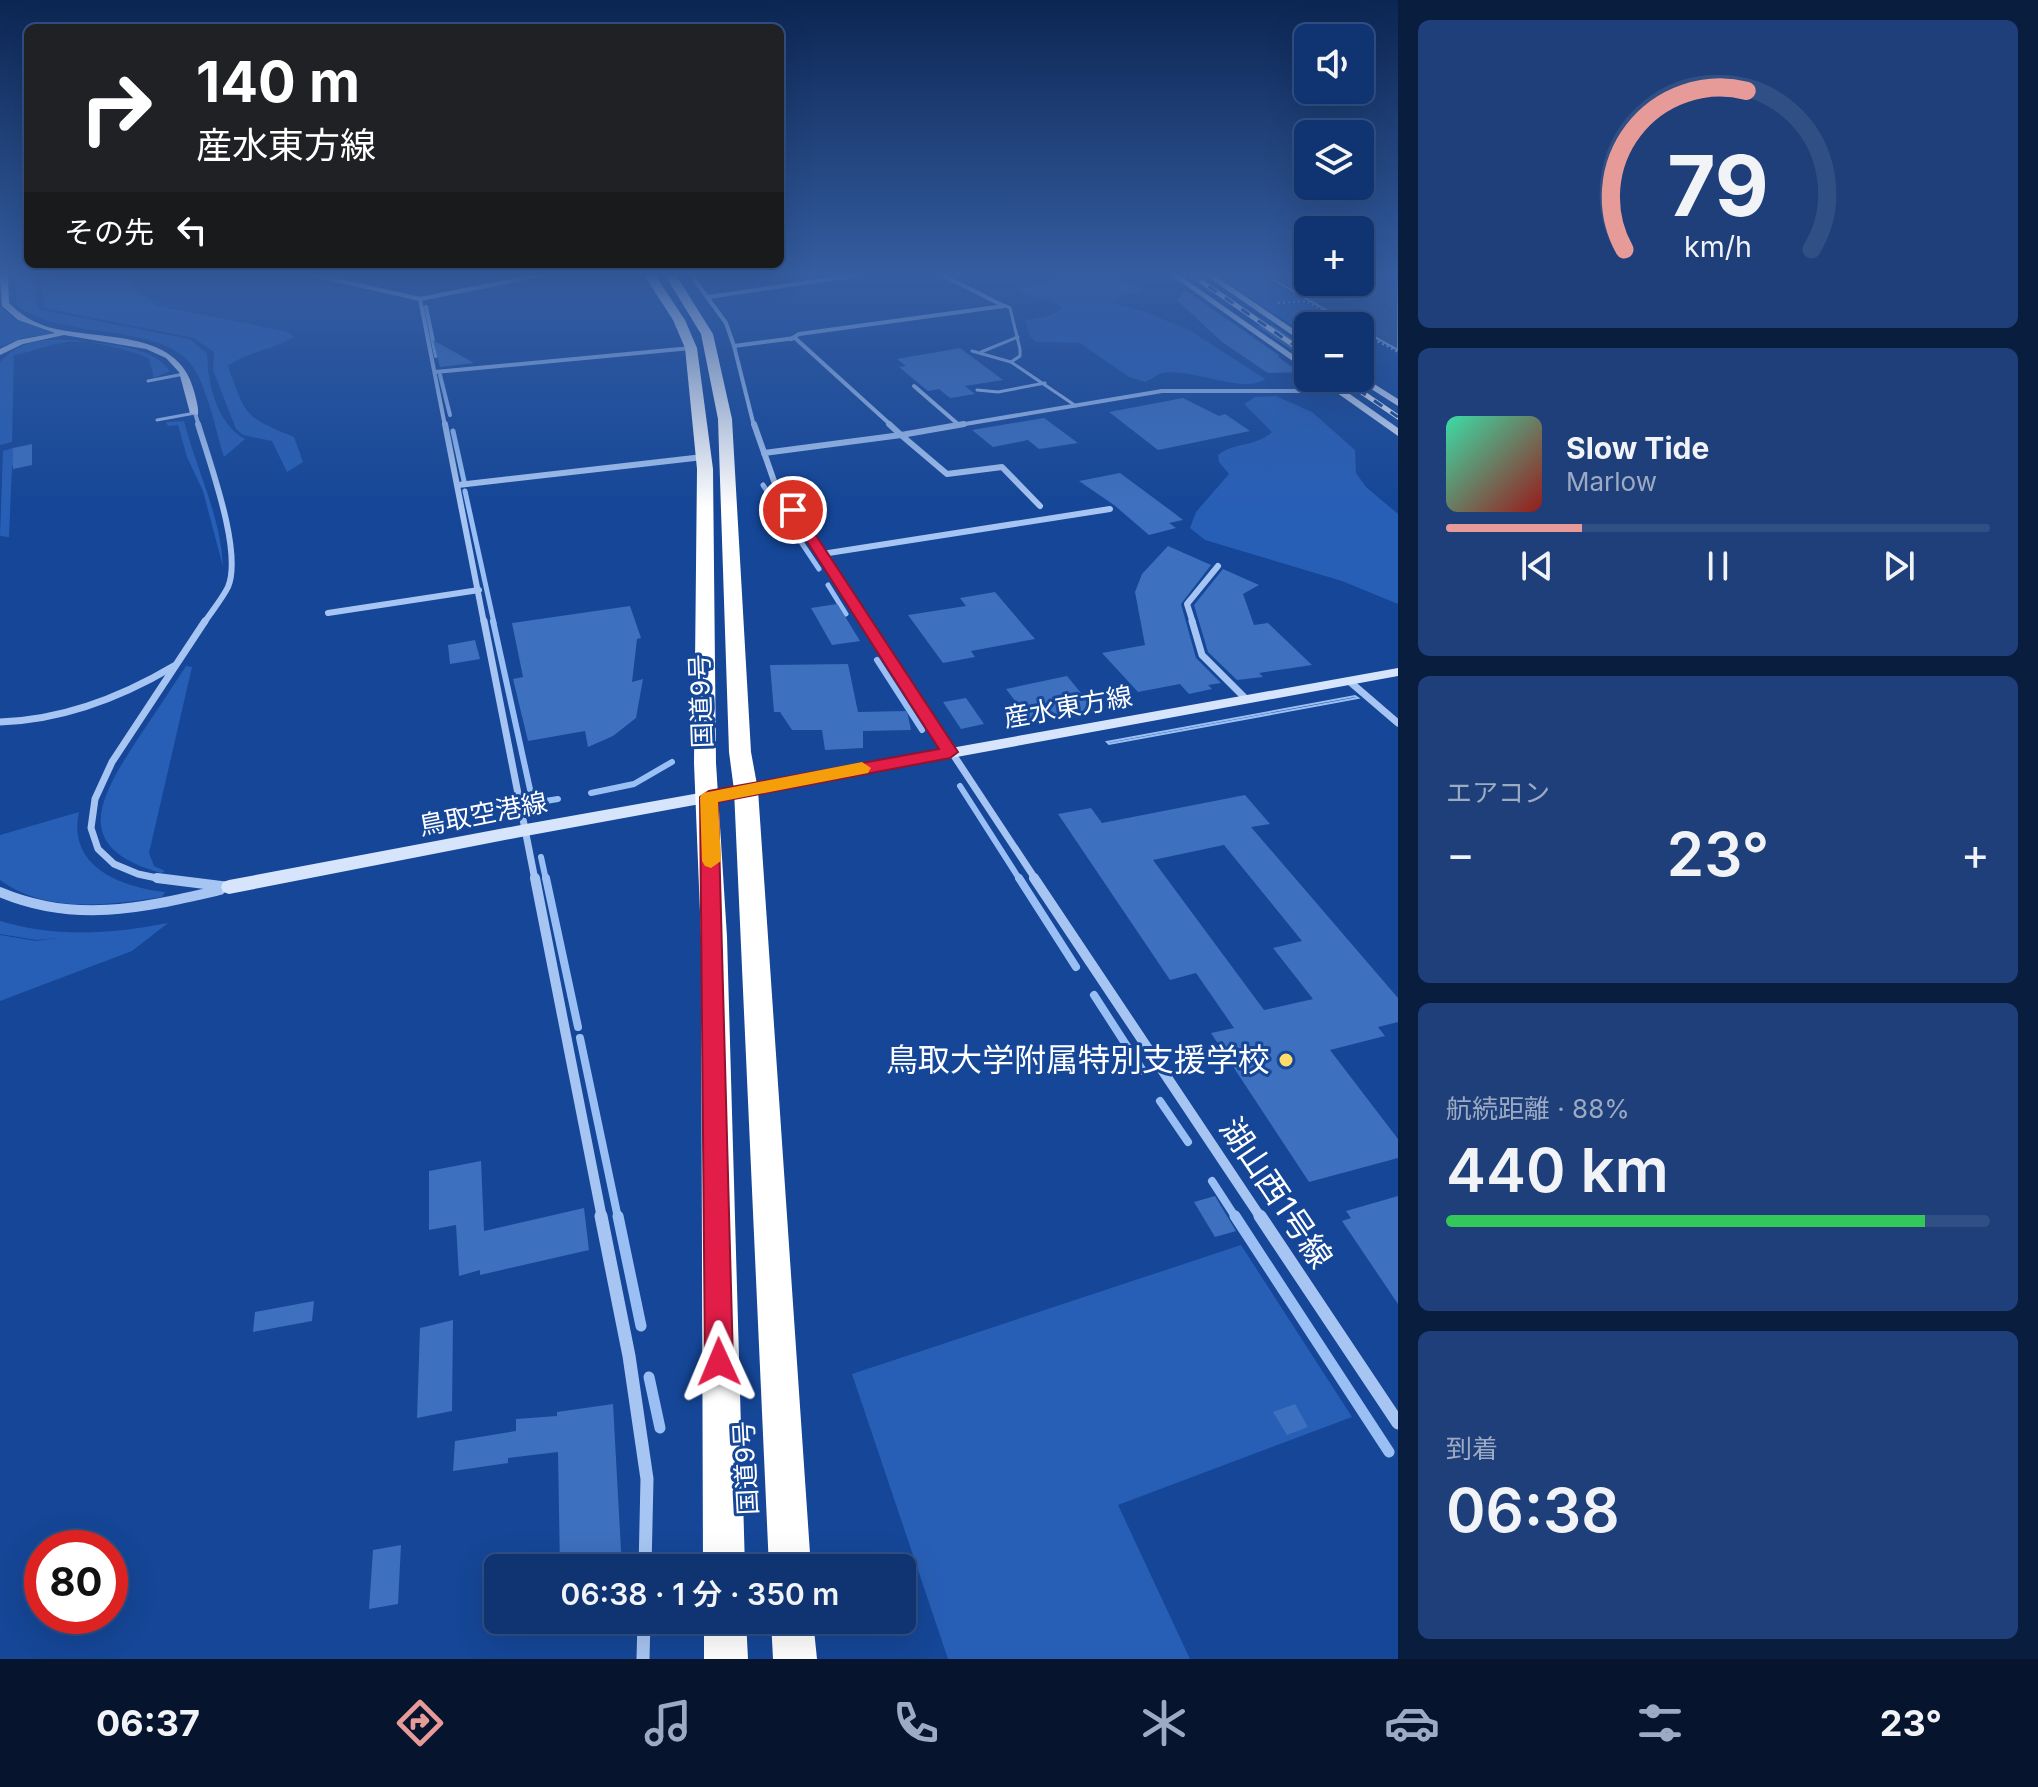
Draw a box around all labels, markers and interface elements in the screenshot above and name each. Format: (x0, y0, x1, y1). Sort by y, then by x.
map controls (1294, 24, 1374, 392)
button: sound (1294, 24, 1374, 104)
text: 140 m (196, 48, 360, 116)
icon: right (64, 56, 168, 160)
button: layers (1294, 120, 1374, 200)
text: 産水東方線 (196, 123, 376, 167)
text: 79 (1667, 134, 1769, 235)
icon: left (170, 208, 214, 252)
text: その先 (64, 214, 154, 250)
button: + (1294, 216, 1374, 296)
text: km/h (1684, 229, 1752, 264)
button: − (1294, 312, 1374, 392)
text: Slow Tide (1566, 430, 1709, 466)
text: Marlow (1566, 466, 1657, 497)
pin (759, 476, 827, 544)
icon: arrive (771, 488, 815, 532)
icon: previous (1515, 544, 1559, 588)
icon: pause (1696, 544, 1740, 588)
icon: next (1877, 544, 1921, 588)
street label: 国道9号 (683, 653, 718, 749)
street label: 産水東方線 (1001, 680, 1135, 733)
text: エアコン (1446, 777, 1550, 808)
street label: 鳥取空港線 (416, 786, 550, 841)
text: 23° (1667, 818, 1769, 890)
text: − (1446, 827, 1475, 881)
text: + (1961, 827, 1990, 881)
place label: 鳥取大学附属特別支援学校 (886, 1040, 1270, 1079)
marker: 鳥取大学附属特別支援学校 (1277, 1051, 1295, 1069)
text: 航続距離 · 88% (1446, 1093, 1630, 1124)
street label: 湖山西1号線 (1212, 1110, 1341, 1275)
text: 440 km (1446, 1134, 1669, 1206)
position arrow (677, 1320, 761, 1404)
street label: 国道9号 (728, 1420, 763, 1516)
text: 到着 (1446, 1433, 1498, 1464)
text: 06:38 (1446, 1474, 1620, 1546)
speed limit sign: 80 (24, 1530, 128, 1634)
text: 06:38 · 1 分 · 350 m (561, 1576, 839, 1612)
icon: directions (392, 1695, 448, 1751)
icon: music (640, 1695, 696, 1751)
icon: phone (888, 1695, 944, 1751)
icon: climate (1136, 1695, 1192, 1751)
icon: car (1384, 1695, 1440, 1751)
icon: filters (1632, 1695, 1688, 1751)
text: 06:37 (96, 1701, 200, 1745)
text: 23° (1880, 1701, 1942, 1745)

